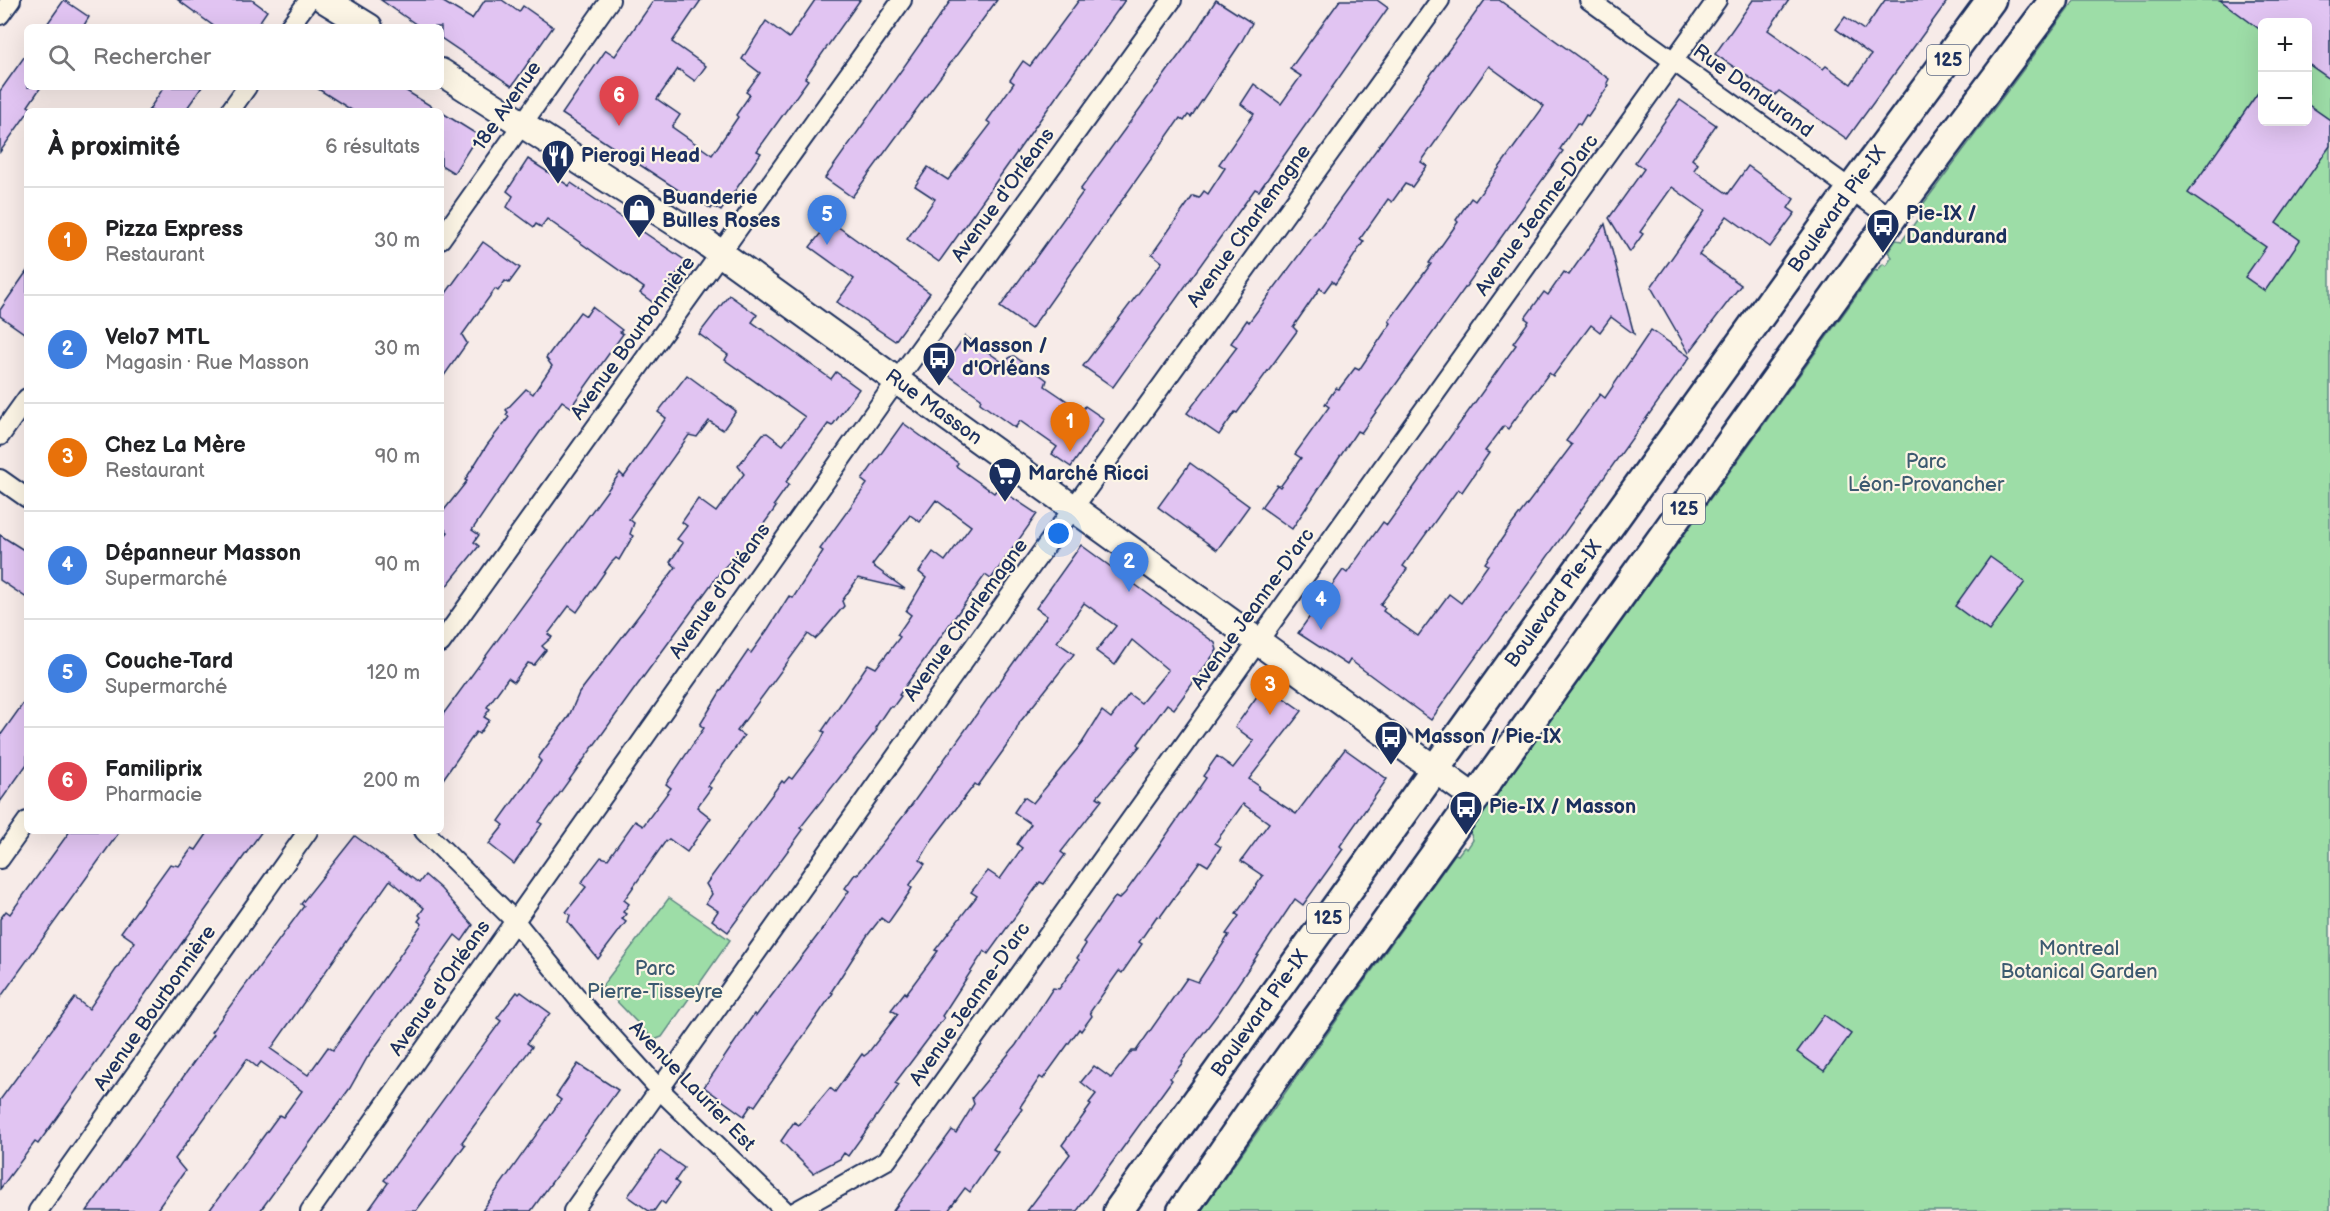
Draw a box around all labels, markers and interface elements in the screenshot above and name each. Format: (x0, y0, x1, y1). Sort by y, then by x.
map controls (2258, 18, 2312, 126)
button: + (2258, 18, 2312, 72)
search box (24, 24, 444, 90)
street label: Rue Dandurand (1688, 39, 1818, 143)
icon: search (45, 41, 78, 74)
text: Rechercher (93, 44, 211, 71)
road number: 125 (1927, 45, 1969, 75)
street label: 18e Avenue (467, 56, 547, 155)
button: − (2258, 72, 2312, 126)
pin: 6 (600, 76, 638, 126)
street label: Avenue d'Orléans (946, 123, 1060, 267)
street label: Avenue Jeanne-D'arc (1470, 129, 1604, 301)
text: À proximité (48, 132, 180, 163)
text: 6 résultats (325, 135, 420, 159)
restaurant icon: Pierogi Head (540, 138, 576, 185)
street label: Avenue Charlemagne (1182, 140, 1316, 312)
street label: Boulevard Pie-IX (1783, 141, 1891, 277)
place label: Pierogi Head (581, 144, 700, 168)
place label: Buanderie Bulles Roses (662, 186, 781, 233)
shop icon: Buanderie Bulles Roses (621, 192, 657, 239)
pin: 5 (808, 196, 846, 245)
place label: Pie-IX / Dandurand (1906, 202, 2007, 249)
bus stop icon: Pie-IX / Dandurand (1865, 207, 1901, 254)
text: Pizza Express (105, 216, 243, 243)
text: 1 (63, 229, 72, 253)
text: 30 m (374, 229, 420, 253)
text: Restaurant (105, 243, 205, 267)
street label: Avenue Bourbonnière (566, 251, 700, 424)
text: Velo7 MTL (105, 324, 210, 351)
place label: Masson / d'Orléans (962, 334, 1050, 381)
text: 2 (62, 337, 73, 361)
text: 30 m (374, 337, 420, 361)
bus stop icon: Masson / d'Orléans (921, 340, 957, 387)
text: Magasin · Rue Masson (105, 351, 309, 375)
street label: Rue Masson (880, 364, 987, 450)
pin: 1 (1050, 402, 1090, 452)
text: Chez La Mère (105, 432, 246, 459)
text: 3 (62, 445, 73, 469)
text: 90 m (375, 445, 420, 469)
park label: Parc Léon-Provancher (1848, 450, 2005, 497)
supermarket icon: Marché Ricci (987, 456, 1023, 503)
text: Restaurant (105, 459, 205, 483)
place label: Marché Ricci (1028, 462, 1149, 486)
road number: 125 (1663, 494, 1705, 524)
street label: Avenue d'Orléans (664, 519, 776, 663)
your location (1044, 519, 1073, 548)
street label: Avenue Jeanne-D'arc (1186, 523, 1320, 695)
street label: Avenue Charlemagne (899, 534, 1033, 706)
street label: Boulevard Pie-IX (1500, 535, 1607, 672)
text: Dépanneur Masson (105, 540, 301, 567)
pin: 2 (1110, 542, 1148, 592)
text: 4 (62, 553, 73, 577)
text: 90 m (375, 553, 420, 577)
text: Supermarché (105, 567, 227, 591)
pin: 4 (1302, 580, 1340, 630)
text: Couche-Tard (105, 648, 233, 675)
text: 5 (62, 661, 73, 685)
text: 120 m (367, 661, 420, 685)
pin: 3 (1250, 666, 1290, 715)
text: Supermarché (105, 675, 227, 699)
bus stop icon: Masson / Pie-IX (1373, 719, 1409, 766)
place label: Masson / Pie-IX (1414, 725, 1561, 749)
text: Familiprix (105, 756, 202, 783)
text: 6 (61, 769, 74, 793)
text: 200 m (363, 769, 420, 793)
text: Pharmacie (105, 783, 202, 807)
bus stop icon: Pie-IX / Masson (1448, 789, 1484, 836)
place label: Pie-IX / Masson (1489, 795, 1636, 819)
road number: 125 (1307, 903, 1349, 933)
street label: Avenue d'Orléans (384, 916, 496, 1060)
street label: Avenue Jeanne-D'arc (905, 918, 1035, 1090)
street label: Avenue Bourbonnière (89, 921, 221, 1095)
park label: Montreal Botanical Garden (2000, 937, 2158, 984)
street label: Boulevard Pie-IX (1206, 945, 1314, 1082)
park label: Parc Pierre-Tisseyre (587, 957, 723, 1004)
street label: Avenue Laurier Est (624, 1016, 760, 1156)

